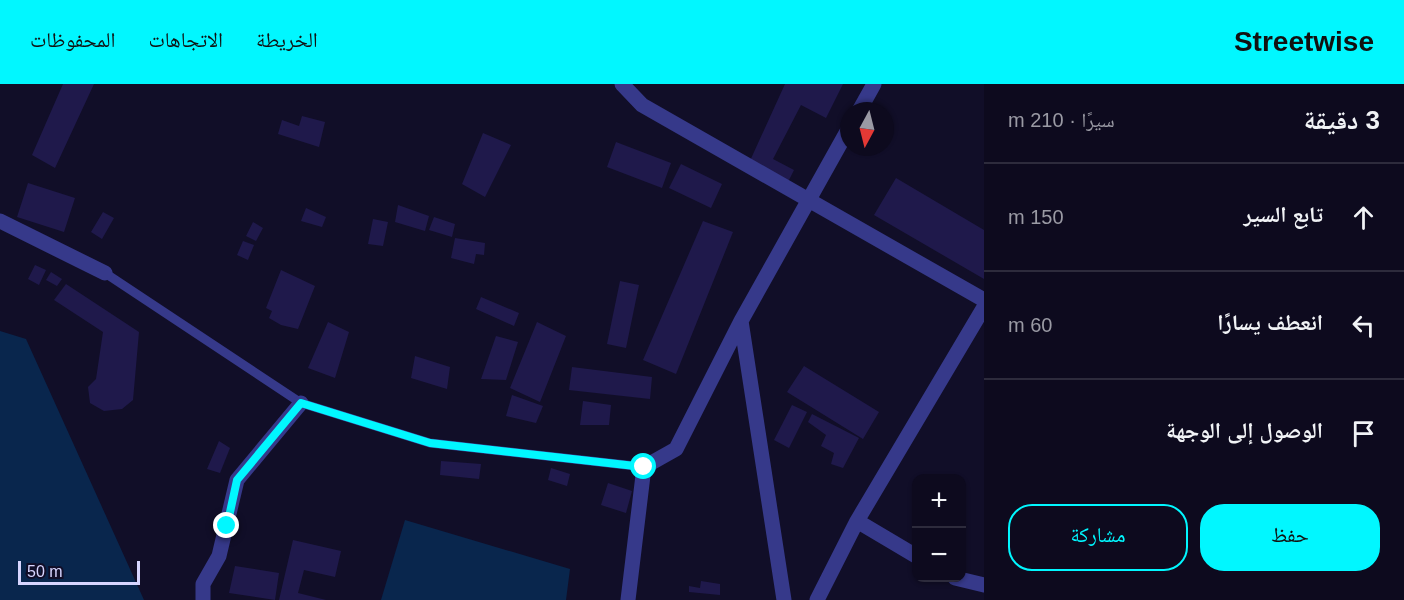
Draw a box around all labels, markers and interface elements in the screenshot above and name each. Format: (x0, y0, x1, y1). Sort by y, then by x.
text: Streetwise (1234, 26, 1374, 57)
text: المحفوظات (30, 28, 115, 51)
text: الاتجاهات (148, 28, 223, 51)
text: الخريطة (256, 28, 318, 51)
north arrow (840, 102, 894, 156)
text: 3 دقيقة (1304, 105, 1380, 135)
text: سيرًا · 210 m (1008, 109, 1115, 131)
icon: ahead (1347, 201, 1380, 234)
text: تابع السير (1243, 202, 1323, 227)
text: 150 m (1008, 206, 1064, 228)
icon: left (1347, 309, 1380, 342)
text: انعطف يسارًا (1217, 310, 1323, 335)
text: 60 m (1008, 314, 1052, 336)
icon: arrive (1347, 417, 1380, 450)
text: الوصول إلى الوجهة (1166, 418, 1323, 443)
route start (630, 453, 656, 479)
map controls (912, 474, 966, 582)
button: + (912, 474, 966, 528)
button: مشاركة (1008, 504, 1188, 571)
button: حفظ (1200, 504, 1380, 571)
route end (213, 512, 239, 538)
button: − (912, 528, 966, 582)
scale bar (18, 558, 140, 586)
text: 50 m (27, 563, 63, 580)

